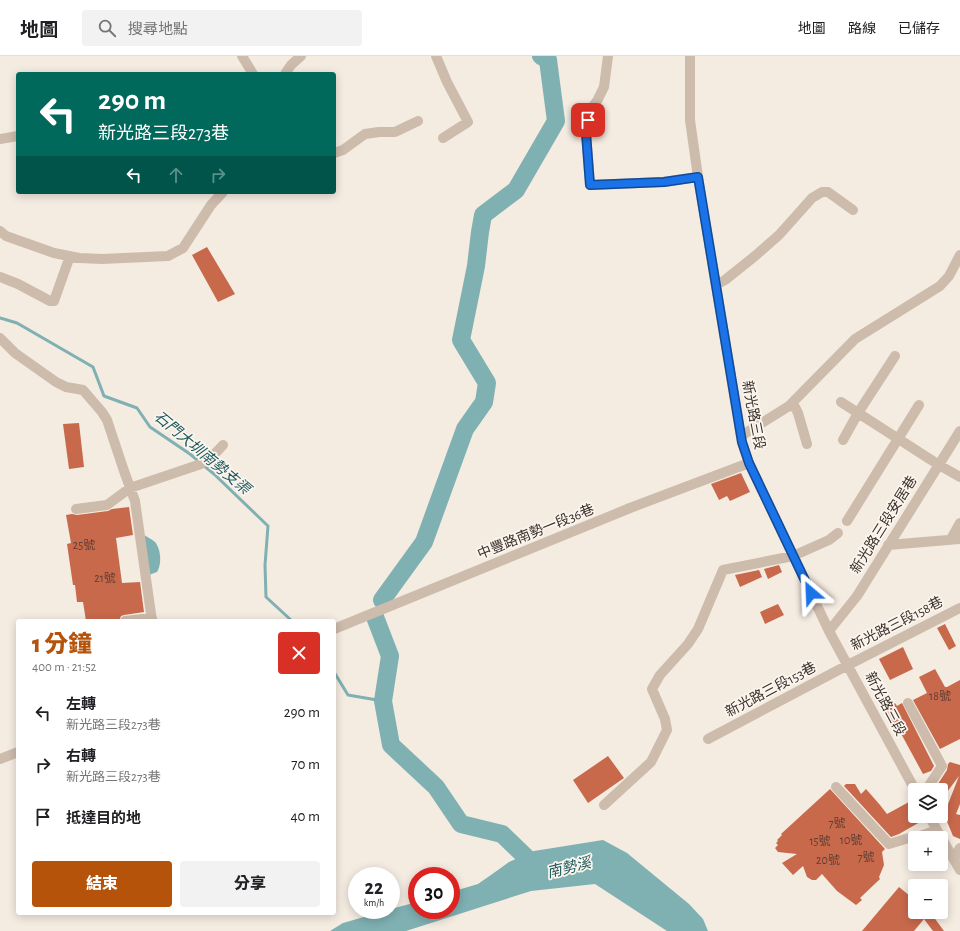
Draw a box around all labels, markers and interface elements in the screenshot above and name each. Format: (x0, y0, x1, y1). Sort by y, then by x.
search box (82, 10, 362, 46)
icon: search (96, 17, 118, 39)
text: 地圖 (20, 21, 58, 40)
text: 搜尋地點 (128, 22, 188, 37)
text: 地圖 (798, 22, 826, 36)
text: 路線 (848, 22, 876, 36)
text: 已儲存 (898, 22, 940, 36)
text: 290 m (98, 87, 166, 115)
icon: left (32, 88, 84, 140)
pin (571, 103, 605, 137)
icon: arrive (577, 109, 599, 131)
text: 新光路三段273巷 (98, 125, 229, 143)
icon: left (123, 164, 145, 186)
icon: ahead (165, 164, 187, 186)
icon: right (207, 164, 229, 186)
street label: 新光路三段 (739, 379, 768, 451)
water label: 石門大圳南勢支渠 (151, 408, 255, 499)
street label: 新光路三段安居巷 (848, 473, 920, 576)
street label: 中豐路南勢一段36巷 (475, 501, 596, 562)
house number: 25號 (73, 539, 95, 551)
house number: 21號 (94, 572, 116, 584)
position arrow (790, 572, 832, 614)
street label: 新光路三段158巷 (848, 594, 945, 653)
button: close (278, 632, 320, 674)
text: 1 分鐘 (32, 633, 92, 657)
street label: 新光路三段153巷 (723, 659, 819, 720)
text: 400 m · 21:52 (32, 661, 97, 674)
street label: 新光路三段 (862, 669, 908, 738)
house number: 18號 (929, 690, 951, 702)
text: 左轉 (66, 697, 96, 712)
icon: left (32, 702, 54, 724)
text: 290 m (284, 705, 320, 720)
text: 新光路三段273巷 (66, 719, 161, 732)
text: 右轉 (66, 749, 96, 764)
icon: right (32, 754, 54, 776)
text: 70 m (291, 757, 320, 772)
text: 新光路三段273巷 (66, 771, 161, 784)
map controls (908, 783, 948, 919)
button: layers (908, 783, 948, 823)
icon: arrive (32, 806, 54, 828)
text: 40 m (290, 809, 320, 824)
text: 抵達目的地 (66, 811, 141, 826)
house number: 7號 (828, 817, 846, 829)
button: + (908, 831, 948, 871)
house number: 10號 (840, 834, 862, 846)
house number: 15號 (809, 835, 831, 847)
house number: 7號 (857, 851, 875, 863)
water label: 南勢溪 (545, 854, 595, 881)
house number: 20號 (816, 854, 840, 866)
button: 結束 (32, 861, 172, 907)
button: 分享 (180, 861, 320, 907)
speed limit sign: 30 (408, 867, 460, 919)
text: 22 (365, 878, 383, 898)
button: − (908, 879, 948, 919)
text: km/h (364, 898, 384, 908)

